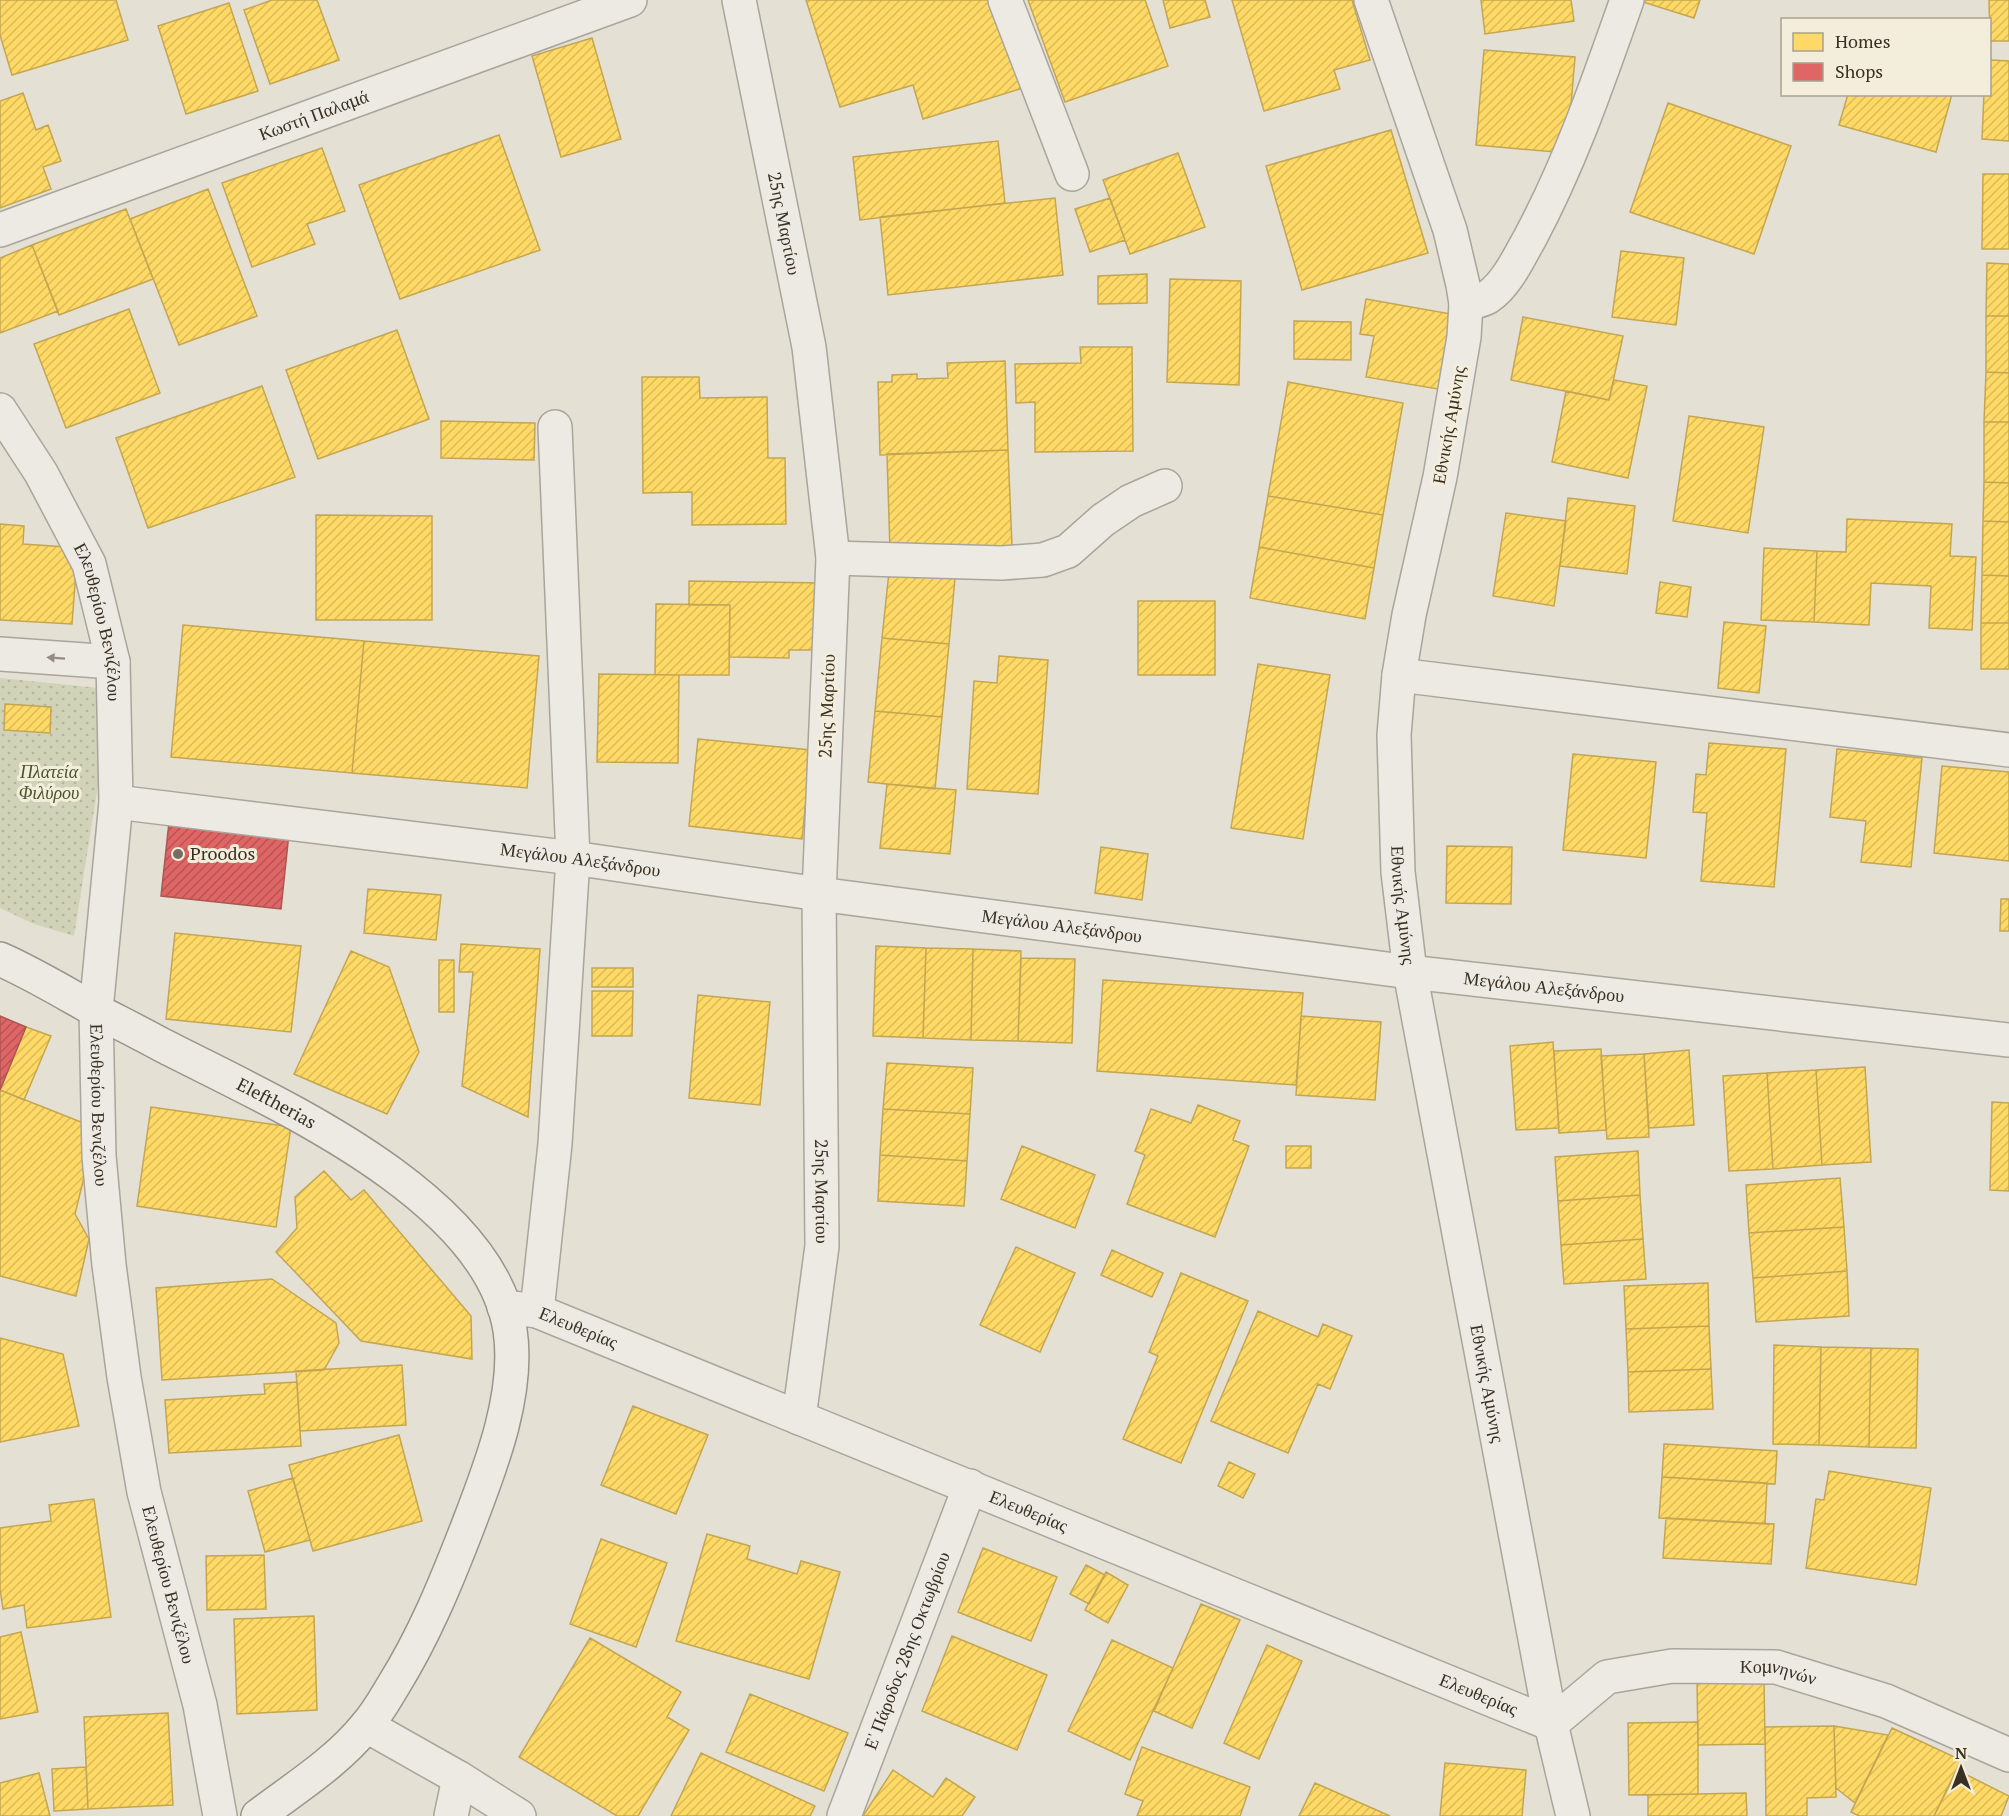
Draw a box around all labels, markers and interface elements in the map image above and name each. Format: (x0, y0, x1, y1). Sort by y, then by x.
legend (1781, 18, 1991, 96)
text: Homes (1835, 29, 1890, 53)
text: Shops (1835, 59, 1883, 83)
street label: Κωστή Παλαμά (255, 83, 372, 146)
street label: 25ης Μαρτίου (763, 170, 807, 277)
street label: Εθνικής Αμύνης (1426, 364, 1470, 486)
street label: Ελευθερίου Βενιζέλου (69, 538, 127, 702)
one-way arrow (47, 653, 66, 663)
street label: 25ης Μαρτίου (812, 653, 840, 759)
park label: Πλατεία Φιλύρου (19, 759, 79, 804)
street label: Μεγάλου Αλεξάνδρου (499, 836, 662, 882)
place label: Proodos (190, 841, 255, 865)
street label: Εθνικής Αμύνης (1386, 845, 1422, 966)
marker: Proodos (171, 847, 185, 861)
street label: Μεγάλου Αλεξάνδρου (980, 903, 1144, 948)
street label: Μεγάλου Αλεξάνδρου (1462, 965, 1626, 1007)
street label: Ελευθερίου Βενιζέλου (85, 1023, 115, 1187)
street label: Eleftherias (233, 1072, 321, 1134)
street label: 25ης Μαρτίου (810, 1139, 835, 1244)
street label: Ελευθερίας (536, 1300, 622, 1354)
street label: Εθνικής Αμύνης (1465, 1322, 1511, 1444)
street label: Ελευθερίας (986, 1484, 1072, 1537)
street label: Ελευθερίου Βενιζέλου (137, 1503, 202, 1666)
street label: Ε' Πάροδος 28ης Οκτωβρίου (857, 1548, 955, 1753)
street label: Κομνηνών (1740, 1653, 1820, 1690)
street label: Ελευθερίας (1436, 1667, 1522, 1720)
north arrow (1931, 1738, 1991, 1798)
text: N (1955, 1742, 1967, 1764)

